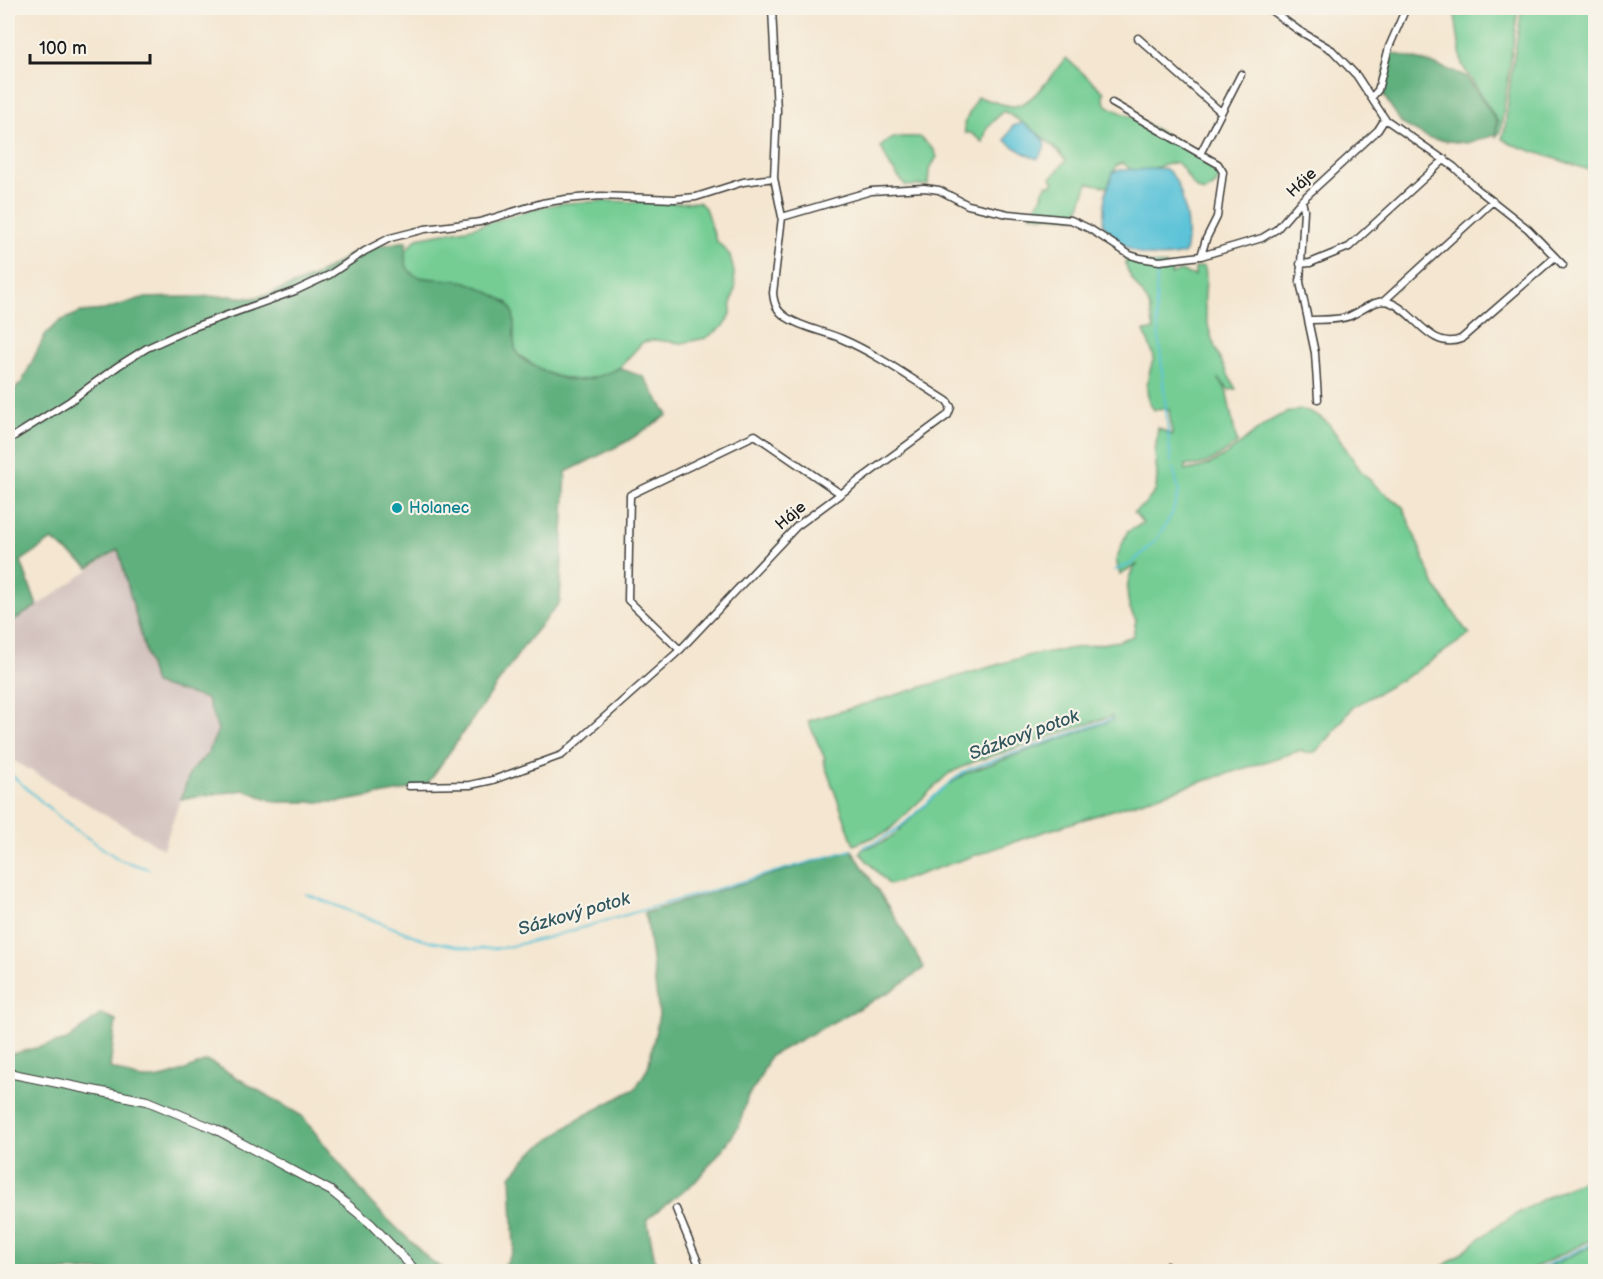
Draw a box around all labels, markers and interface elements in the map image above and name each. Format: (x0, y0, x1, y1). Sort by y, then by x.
scale bar (30, 27, 150, 65)
text: 100 m (39, 38, 87, 59)
street label: Háje (1283, 164, 1321, 202)
street label: Háje (772, 497, 810, 534)
place label: Holanec (409, 499, 469, 518)
marker: Holanec (390, 501, 404, 515)
water label: Sázkový potok (966, 705, 1083, 765)
water label: Sázkový potok (516, 888, 633, 940)

